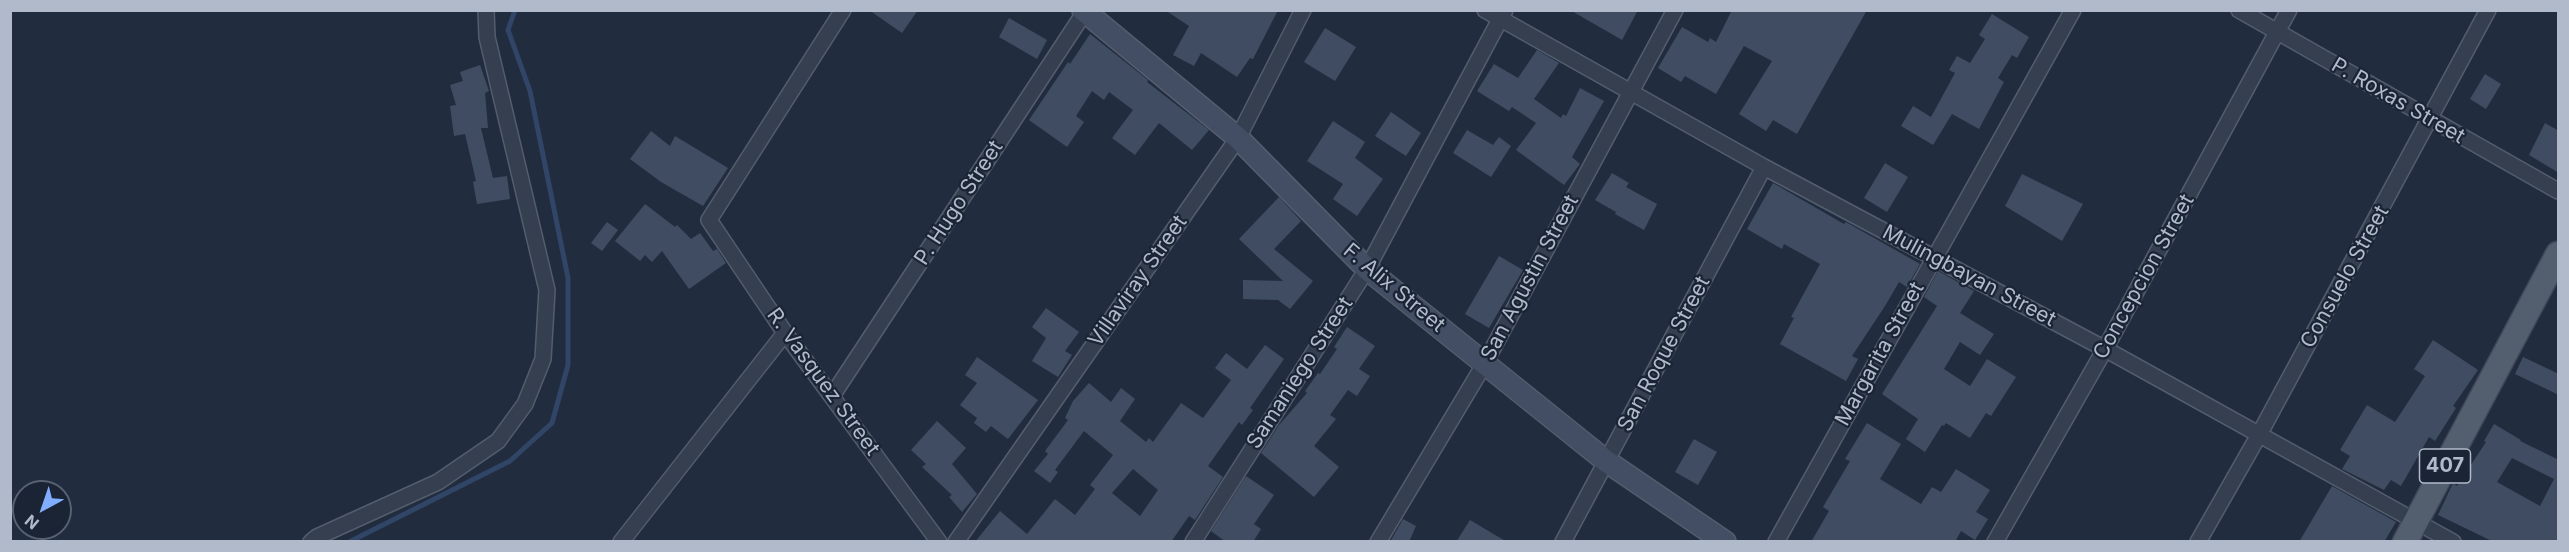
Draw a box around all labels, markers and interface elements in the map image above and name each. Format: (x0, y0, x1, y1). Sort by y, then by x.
street label: P. Roxas Street (2327, 53, 2469, 149)
street label: P. Hugo Street (909, 136, 1009, 270)
street label: Concepcion Street (2088, 190, 2200, 364)
street label: San Agustin Street (1476, 191, 1584, 365)
street label: Consuelo Street (2295, 201, 2395, 353)
street label: Villaviray Street (1083, 211, 1193, 351)
street label: Mulingbayan Street (1878, 220, 2060, 332)
street label: F. Alix Street (1338, 238, 1450, 338)
street label: San Roque Street (1612, 272, 1716, 436)
street label: Margarita Street (1830, 278, 1930, 430)
street label: Samaniego Street (1242, 292, 1358, 454)
street label: R. Vasquez Street (761, 304, 885, 460)
road number: 407 (2420, 449, 2470, 483)
north arrow (12, 480, 72, 540)
text: N (21, 511, 43, 534)

